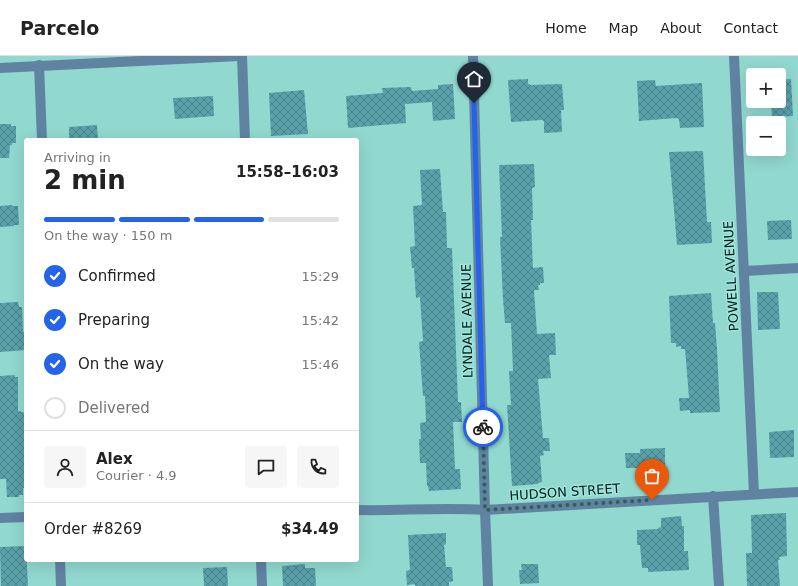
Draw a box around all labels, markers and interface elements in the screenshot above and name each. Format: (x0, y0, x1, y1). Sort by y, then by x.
text: Parcelo (20, 17, 99, 39)
text: Home (545, 20, 587, 36)
text: Map (609, 20, 638, 36)
text: About (660, 20, 702, 36)
text: Contact (724, 20, 778, 36)
pin (457, 62, 491, 103)
icon: home (463, 68, 485, 90)
map controls (746, 68, 786, 156)
button: + (746, 68, 786, 108)
button: − (746, 116, 786, 156)
text: Arriving in (44, 150, 111, 165)
text: 15:58–16:03 (236, 163, 339, 181)
text: 2 min (44, 165, 126, 195)
street label: POWELL AVENUE (721, 220, 741, 332)
text: On the way · 150 m (44, 228, 172, 243)
street label: LYNDALE AVENUE (459, 264, 475, 378)
icon: check (44, 265, 66, 287)
text: Confirmed (78, 267, 156, 285)
text: 15:29 (302, 269, 339, 284)
icon: check (44, 309, 66, 331)
text: Preparing (78, 311, 150, 329)
text: 15:42 (302, 313, 339, 328)
icon: check (44, 353, 66, 375)
text: On the way (78, 355, 164, 373)
text: 15:46 (302, 357, 339, 372)
text: Delivered (78, 399, 150, 417)
courier (463, 407, 503, 447)
icon: bike (472, 416, 494, 438)
button: person (44, 446, 86, 488)
button: chat (245, 446, 287, 488)
button: phone (297, 446, 339, 488)
text: Alex (96, 450, 133, 468)
pin (635, 459, 669, 500)
icon: bag (641, 465, 663, 487)
text: Courier · 4.9 (96, 468, 177, 483)
street label: HUDSON STREET (509, 481, 621, 503)
text: Order #8269 (44, 520, 142, 538)
text: $34.49 (281, 520, 339, 538)

